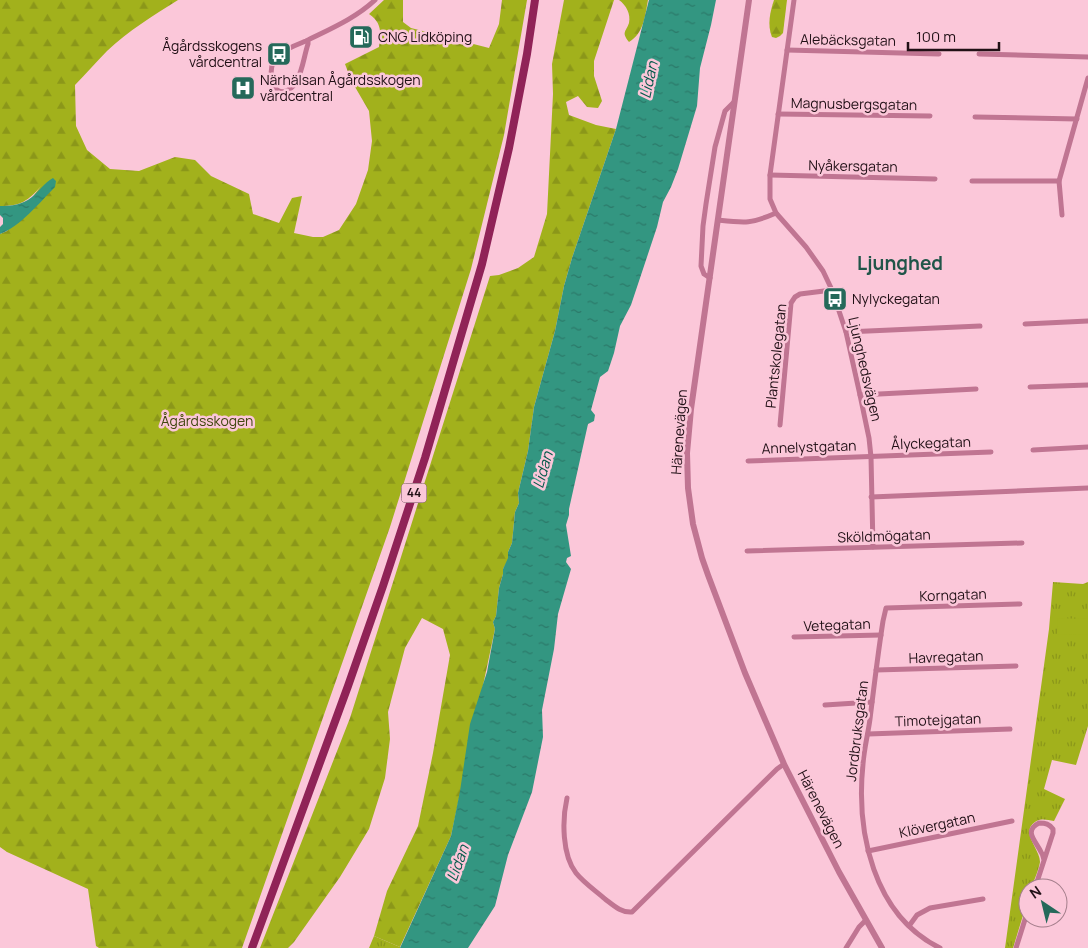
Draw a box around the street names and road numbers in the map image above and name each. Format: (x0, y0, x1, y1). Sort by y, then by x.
street label: Alebäcksgatan (800, 29, 896, 50)
street label: Magnusbergsgatan (791, 93, 917, 114)
street label: Nyåkersgatan (808, 155, 898, 176)
street label: Plantskolegatan (761, 303, 790, 409)
street label: Ljunghedsvägen (844, 315, 887, 423)
street label: Härenevägen (666, 389, 691, 475)
street label: Ålyckegatan (891, 432, 971, 453)
street label: Annelystgatan (761, 435, 857, 458)
road number: 44 (402, 483, 426, 502)
street label: Sköldmögatan (837, 524, 931, 547)
street label: Korngatan (919, 584, 987, 605)
street label: Vetegatan (803, 614, 871, 635)
street label: Havregatan (908, 646, 984, 667)
street label: Jordbruksgatan (841, 679, 872, 782)
street label: Timotejgatan (894, 708, 982, 731)
street label: Härenevägen (794, 766, 849, 851)
street label: Klövergatan (897, 807, 977, 842)

